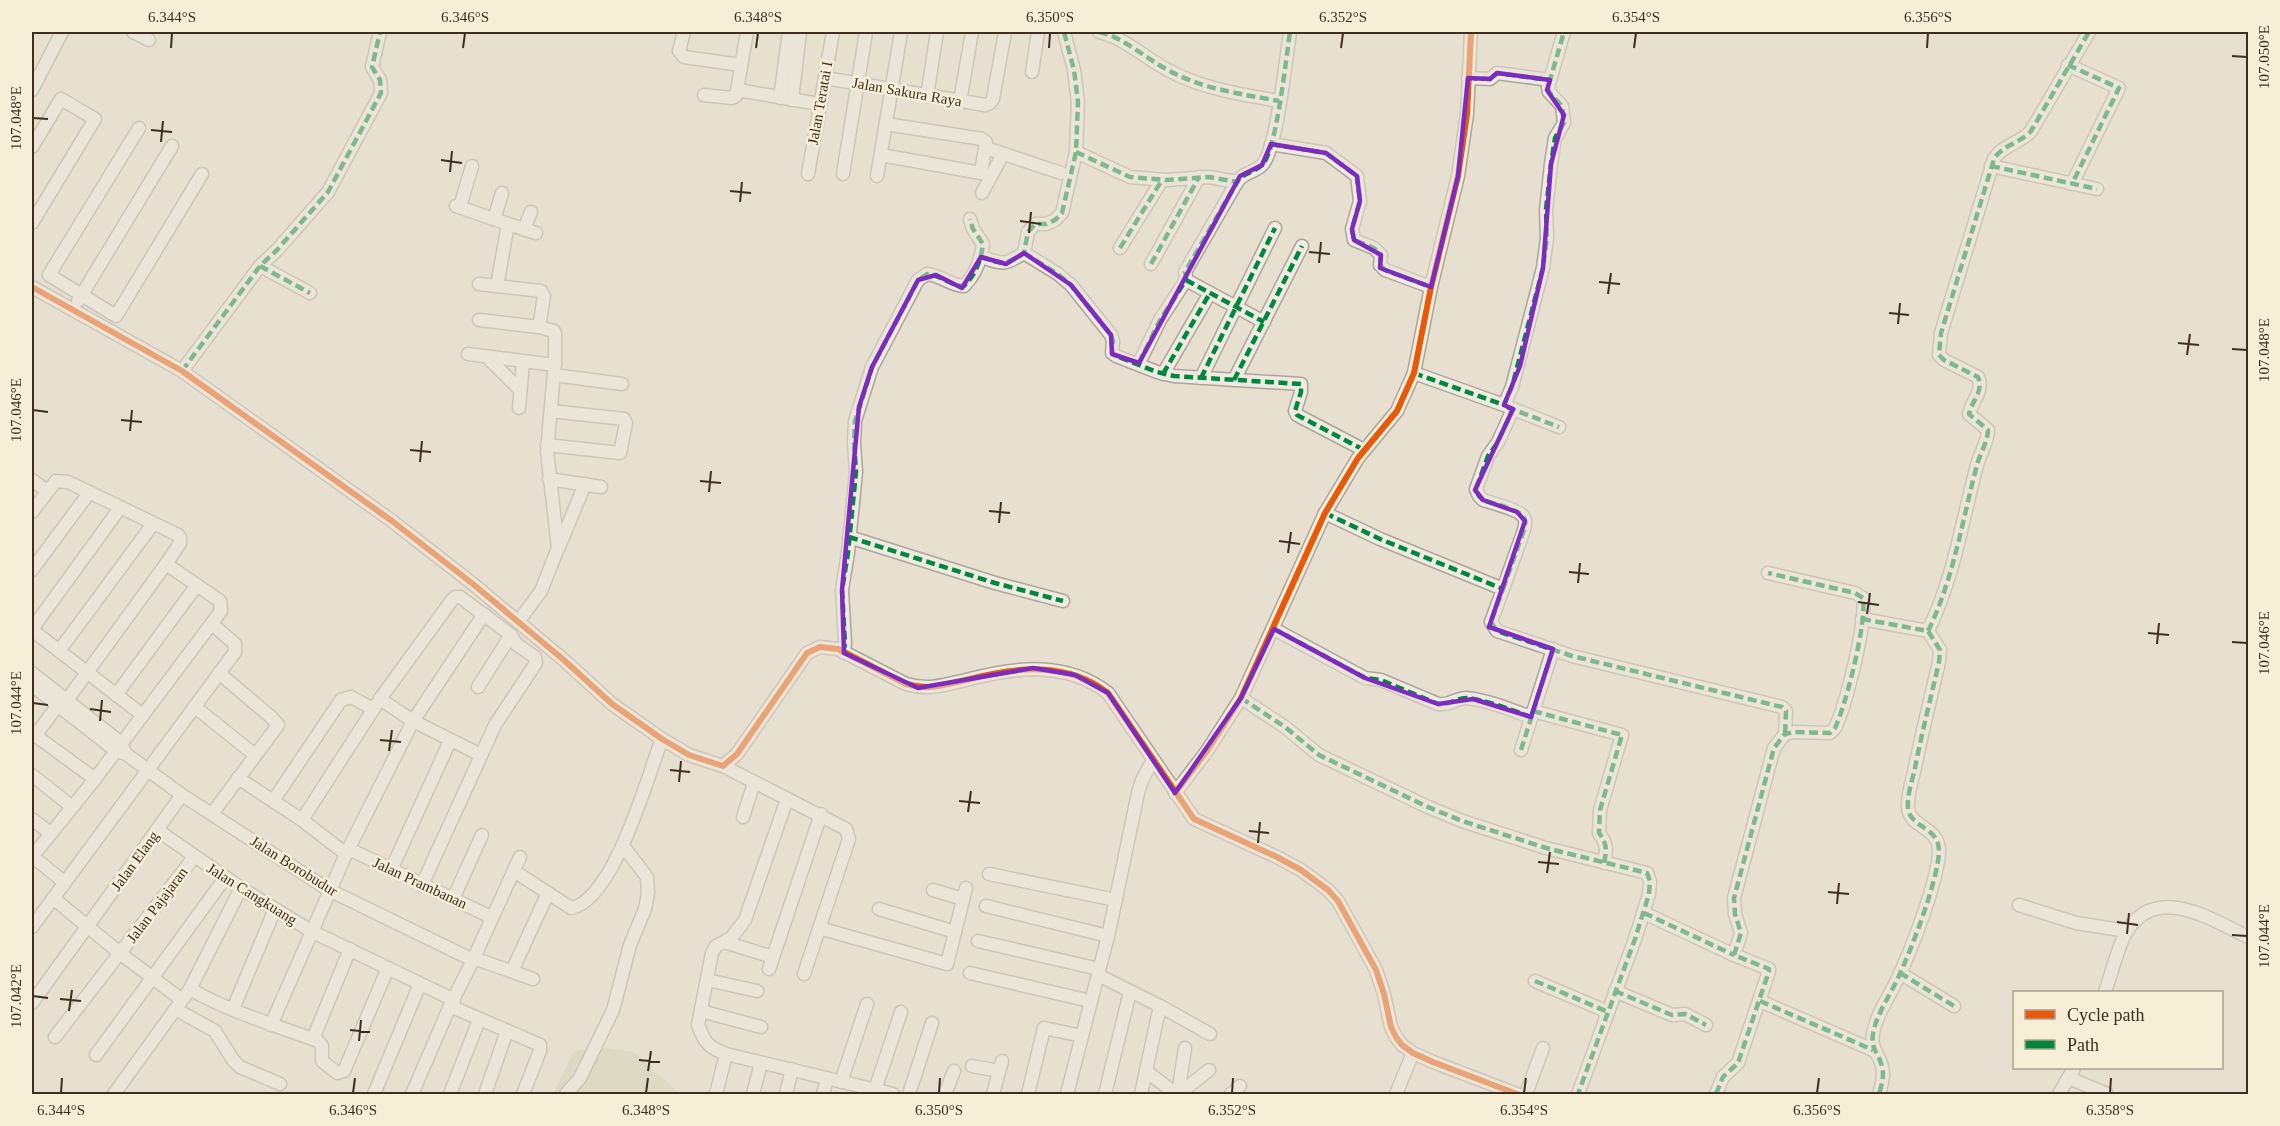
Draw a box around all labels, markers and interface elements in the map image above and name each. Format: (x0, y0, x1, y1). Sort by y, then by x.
text: 6.344°S (148, 9, 196, 25)
text: 6.346°S (441, 9, 489, 25)
text: 6.348°S (734, 9, 782, 25)
text: 6.350°S (1026, 9, 1074, 25)
text: 6.352°S (1319, 9, 1367, 25)
text: 6.354°S (1612, 9, 1660, 25)
text: 6.356°S (1904, 9, 1952, 25)
text: 107.050°E (2256, 25, 2272, 89)
street label: Jalan Teratai I (805, 60, 835, 146)
street label: Jalan Sakura Raya (851, 75, 963, 110)
text: 107.048°E (8, 86, 24, 150)
text: 107.048°E (2256, 318, 2272, 382)
text: 107.046°E (8, 378, 24, 442)
text: 107.046°E (2256, 611, 2272, 675)
text: 107.044°E (8, 671, 24, 735)
street label: Jalan Elang (108, 828, 162, 894)
street label: Jalan Borobudur (248, 833, 340, 899)
street label: Jalan Prambanan (370, 854, 470, 912)
street label: Jalan Cangkuang (204, 860, 300, 928)
street label: Jalan Pajajaran (123, 864, 191, 946)
text: 107.044°E (2256, 904, 2272, 968)
text: 107.042°E (8, 964, 24, 1028)
legend (2013, 991, 2223, 1069)
text: Cycle path (2067, 1005, 2144, 1025)
text: Path (2067, 1035, 2099, 1055)
text: 6.344°S (37, 1102, 85, 1118)
text: 6.346°S (329, 1102, 377, 1118)
text: 6.348°S (622, 1102, 670, 1118)
text: 6.350°S (915, 1102, 963, 1118)
text: 6.352°S (1208, 1102, 1256, 1118)
text: 6.354°S (1500, 1102, 1548, 1118)
text: 6.356°S (1793, 1102, 1841, 1118)
text: 6.358°S (2086, 1102, 2134, 1118)

